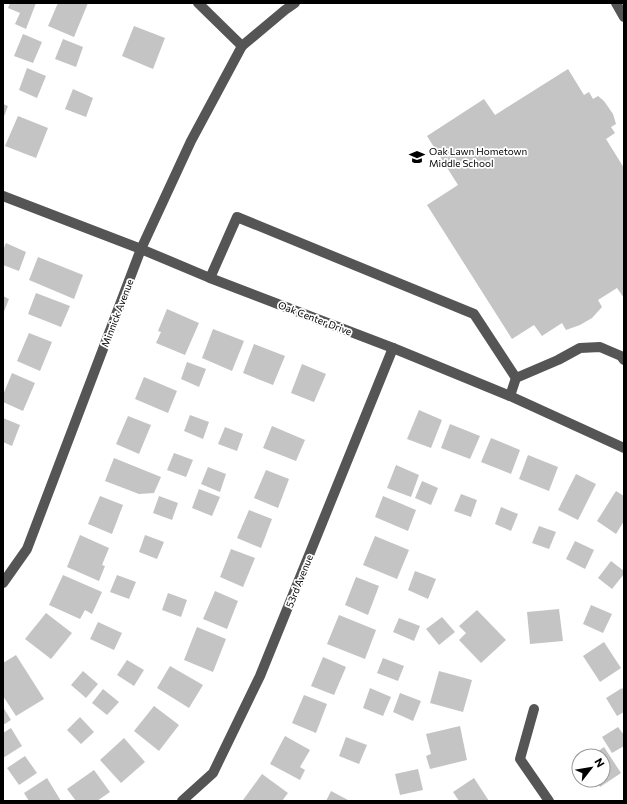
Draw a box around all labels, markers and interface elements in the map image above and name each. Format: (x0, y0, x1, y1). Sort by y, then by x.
place label: Oak Lawn Hometown Middle School (429, 145, 527, 169)
school or university icon: Oak Lawn Hometown Middle School (408, 148, 426, 166)
street label: Minnick Avenue (99, 277, 135, 349)
street label: Oak Center Drive (276, 298, 354, 338)
street label: 53rd Avenue (283, 553, 315, 609)
north arrow (571, 748, 611, 788)
text: N (592, 756, 608, 769)

